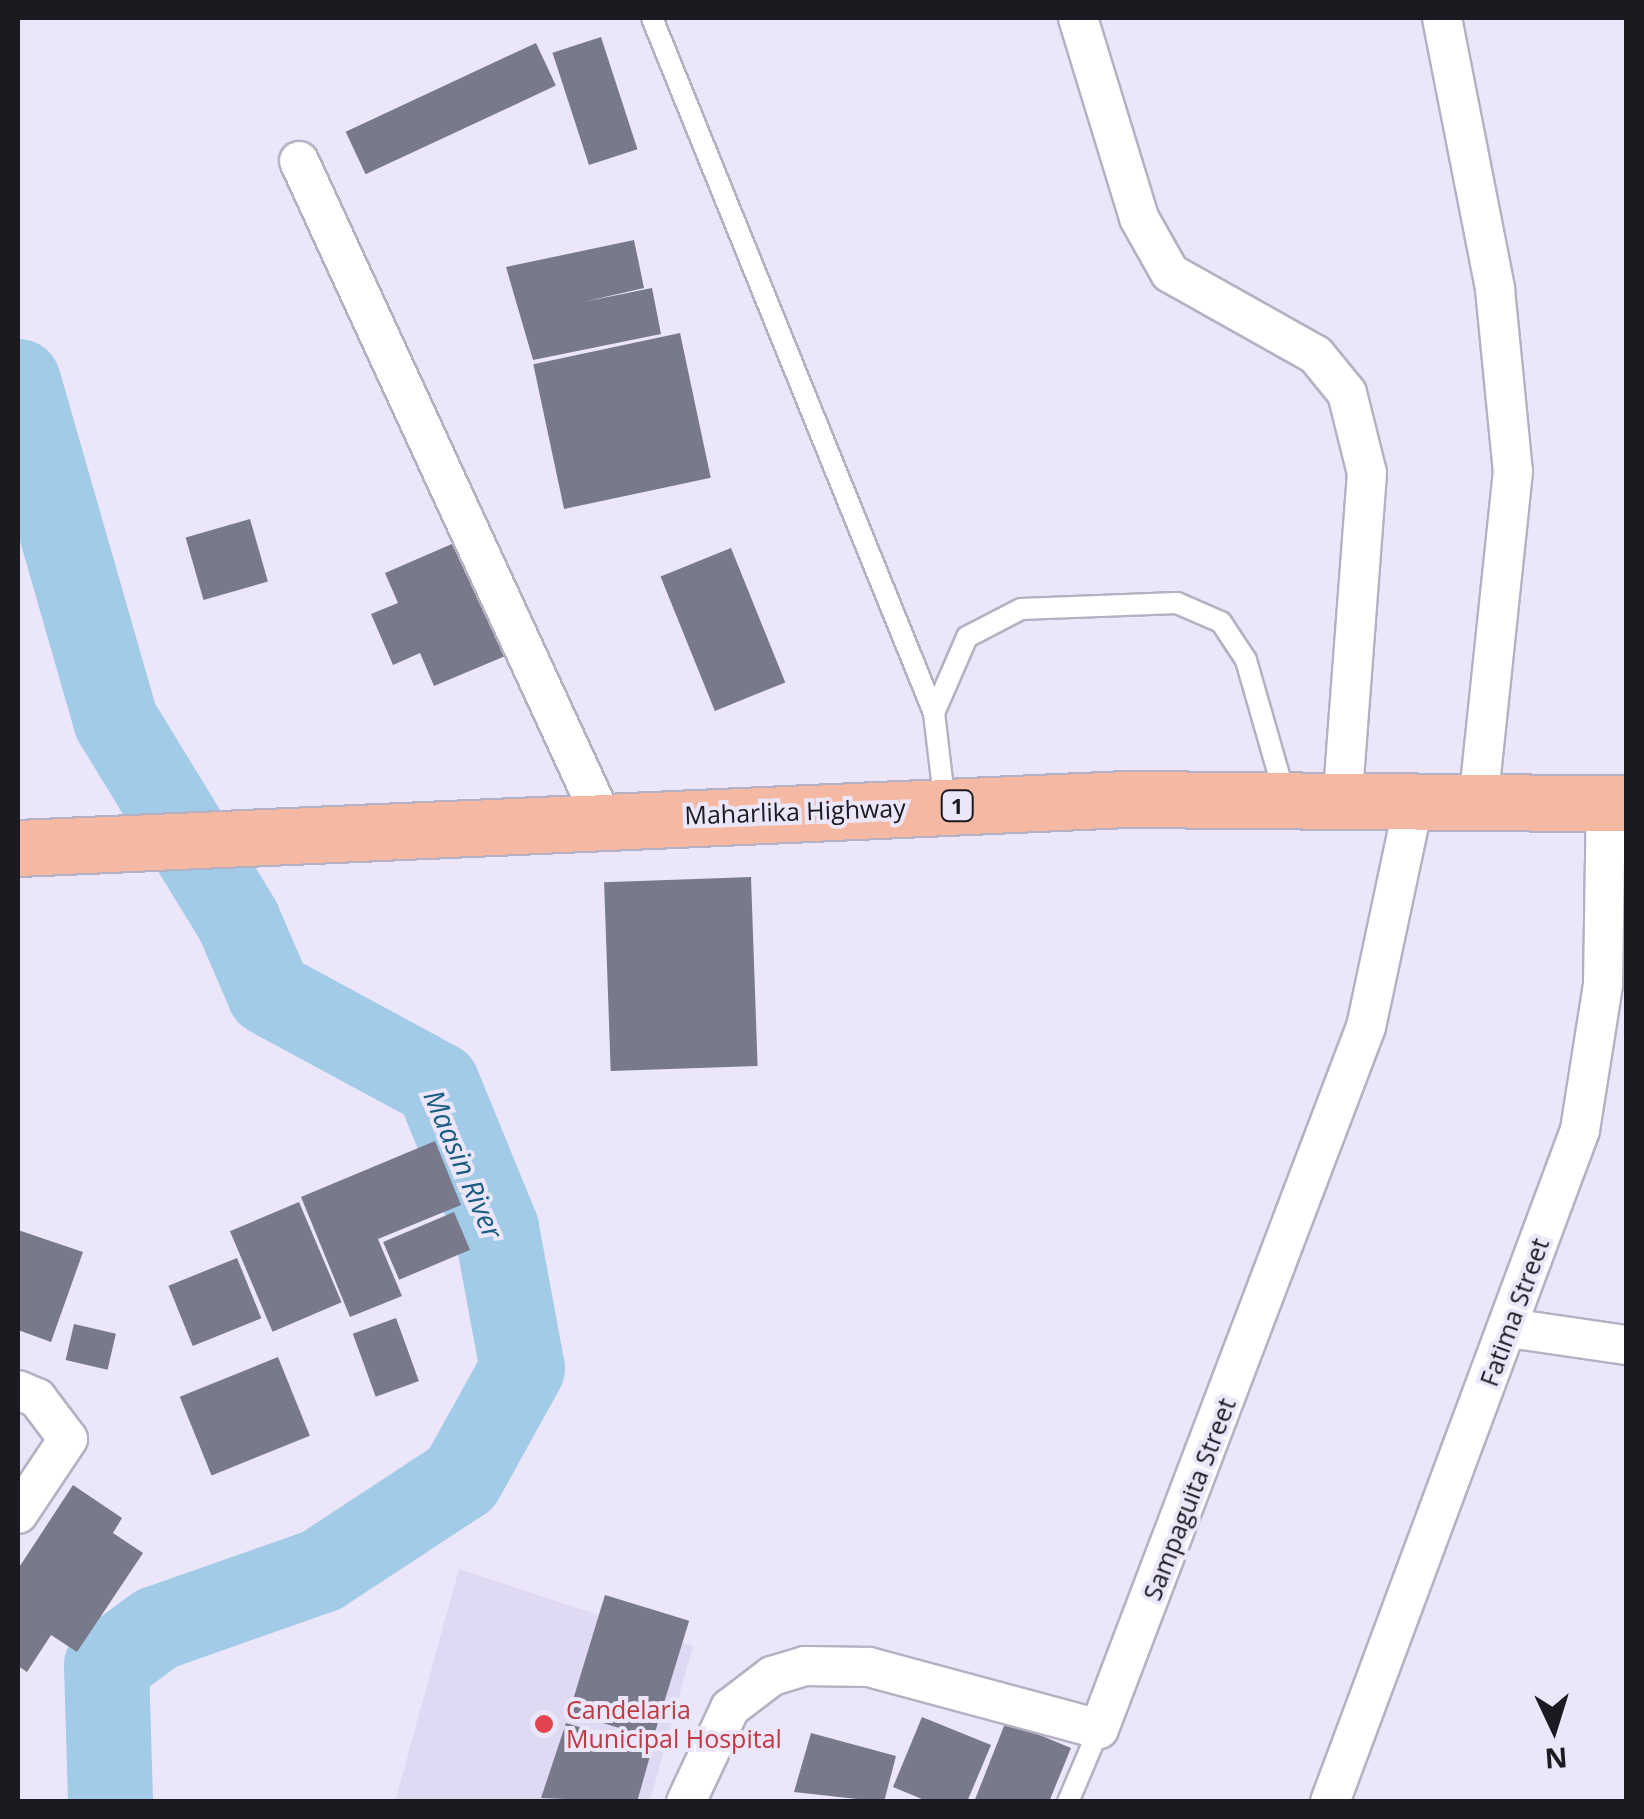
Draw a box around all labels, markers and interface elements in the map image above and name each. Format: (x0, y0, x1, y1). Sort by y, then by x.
road number: 1 (940, 789, 974, 823)
street label: Maharlika Highway (684, 792, 906, 830)
water label: Maasin River (418, 1084, 510, 1244)
street label: Fatima Street (1473, 1234, 1555, 1390)
street label: Sampaguita Street (1137, 1394, 1241, 1604)
north arrow (1504, 1679, 1604, 1779)
place label: Candelaria Municipal Hospital (566, 1695, 782, 1754)
marker: Candelaria Municipal Hospital (531, 1711, 557, 1737)
text: N (1543, 1739, 1569, 1779)

